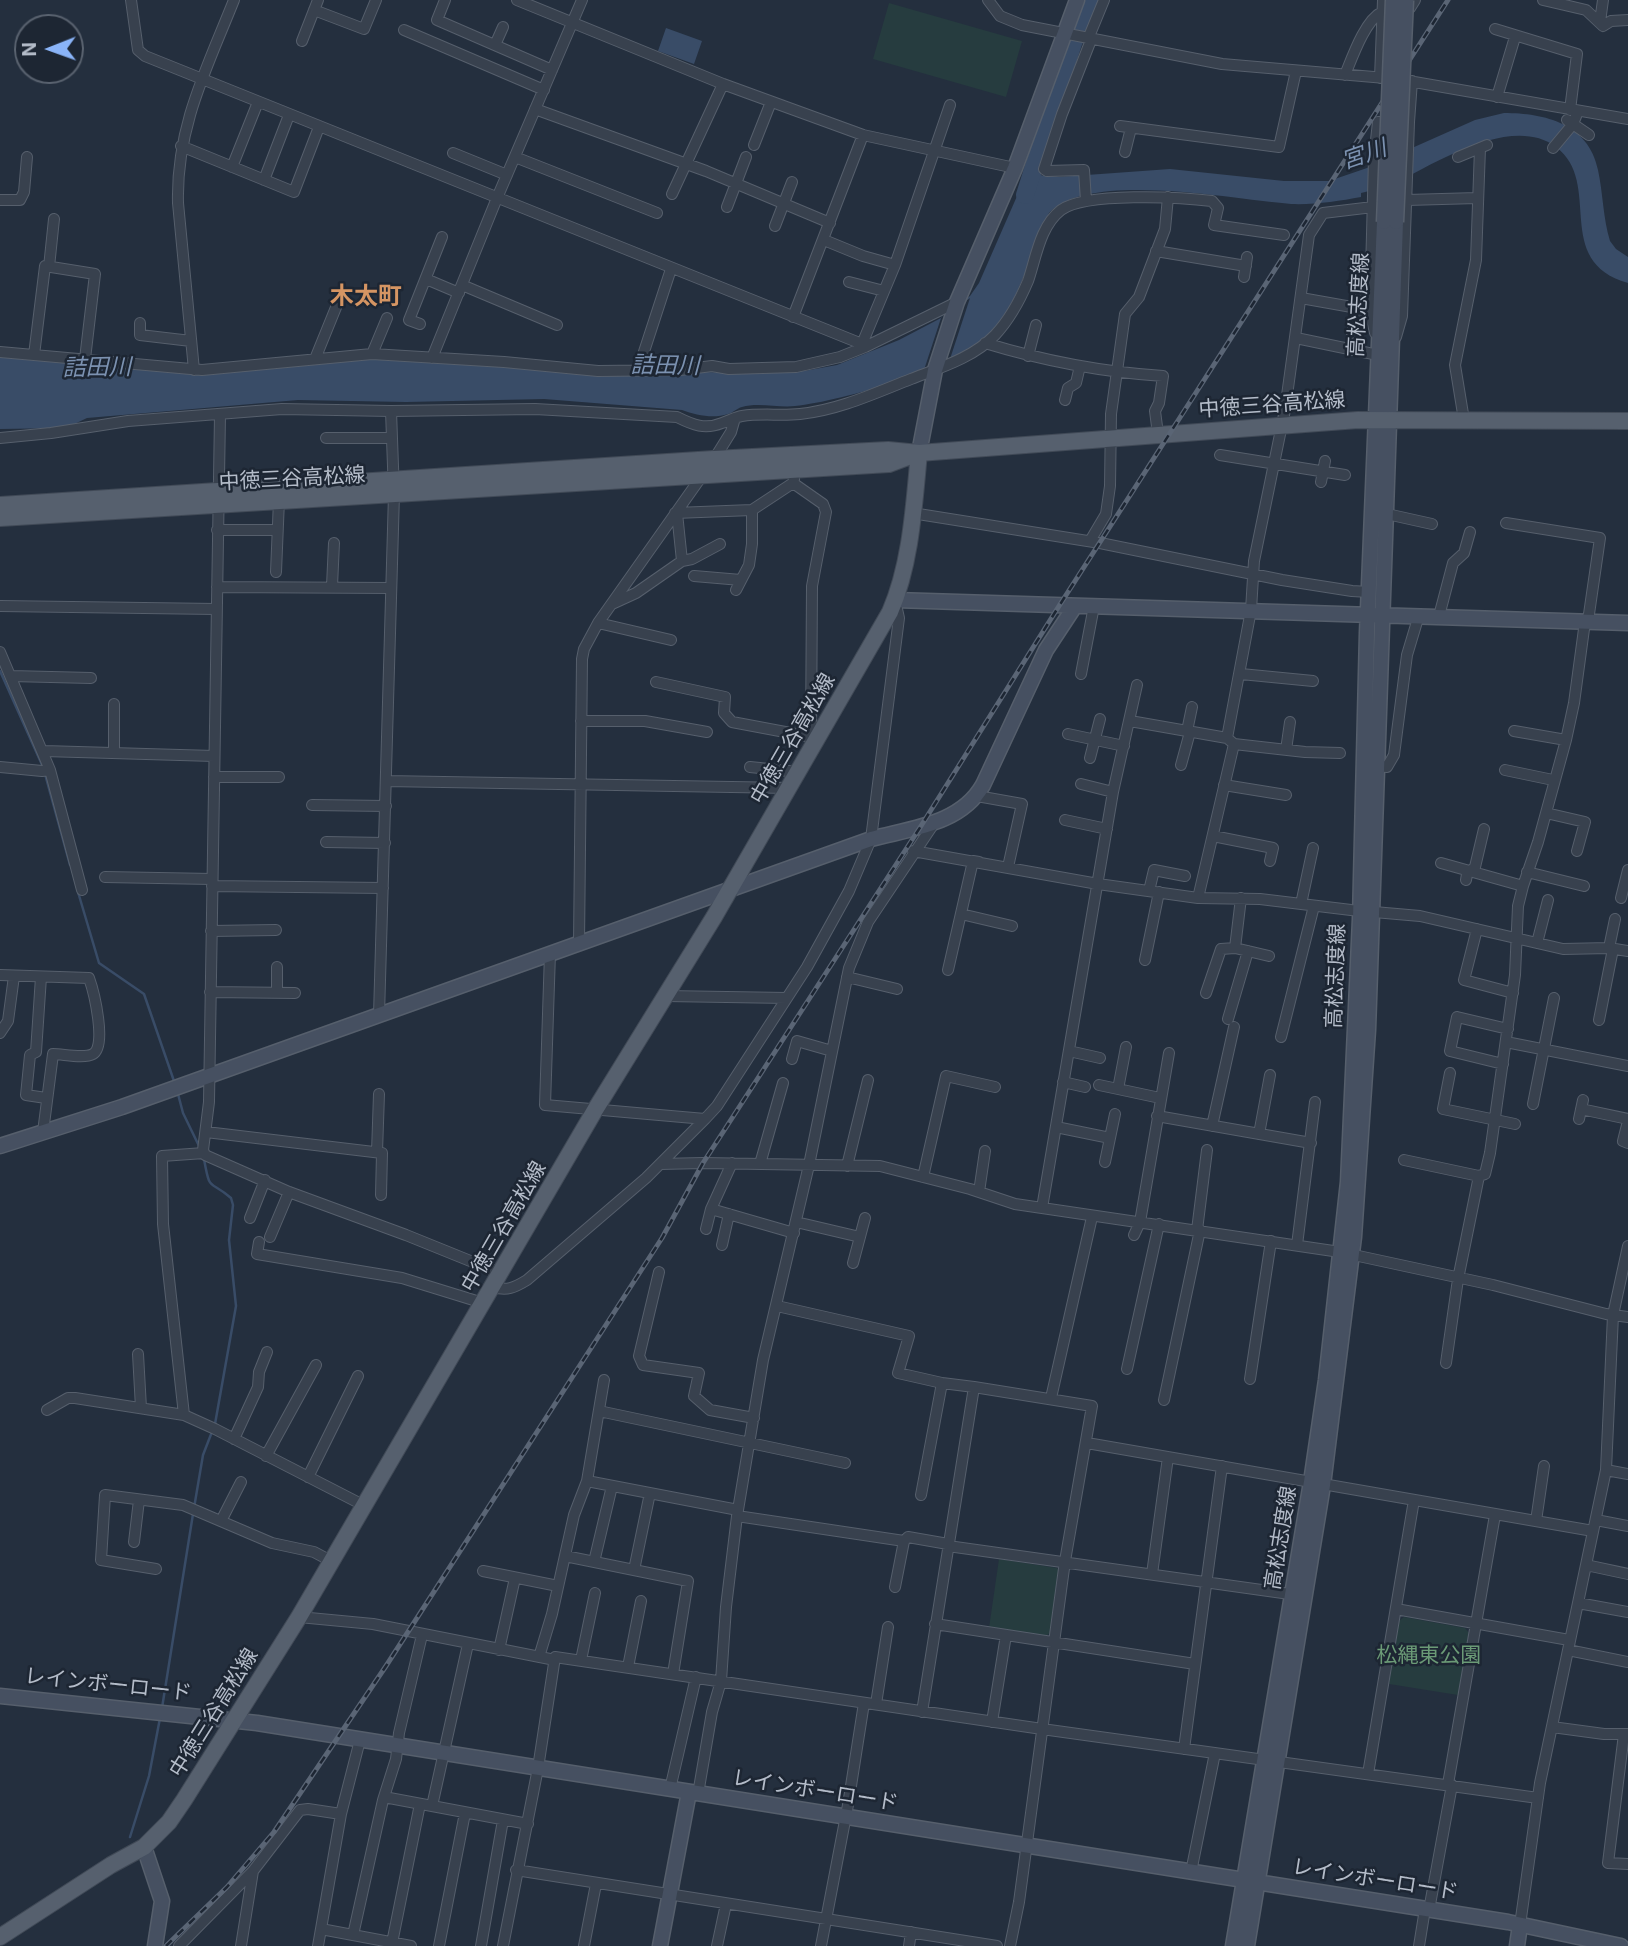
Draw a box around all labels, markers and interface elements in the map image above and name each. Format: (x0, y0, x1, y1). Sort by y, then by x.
north arrow (14, 14, 84, 84)
text: N (18, 42, 41, 57)
water label: 宮川 (1338, 134, 1390, 176)
street label: 高松志度線 (1344, 252, 1374, 358)
district label: 木太町 (330, 283, 402, 311)
water label: 詰田川 (630, 352, 700, 380)
water label: 詰田川 (62, 354, 132, 382)
street label: 中徳三谷高松線 (1198, 387, 1346, 423)
street label: 中徳三谷高松線 (218, 463, 366, 495)
street label: 中徳三谷高松線 (745, 669, 841, 809)
street label: 高松志度線 (1322, 923, 1350, 1029)
street label: 中徳三谷高松線 (456, 1157, 552, 1297)
street label: 高松志度線 (1260, 1484, 1302, 1592)
park label: 松縄東公園 (1377, 1643, 1481, 1669)
street label: 中徳三谷高松線 (164, 1644, 264, 1782)
street label: レインボーロード (23, 1664, 193, 1706)
street label: レインボーロード (730, 1765, 900, 1817)
street label: レインボーロード (1290, 1854, 1460, 1906)

